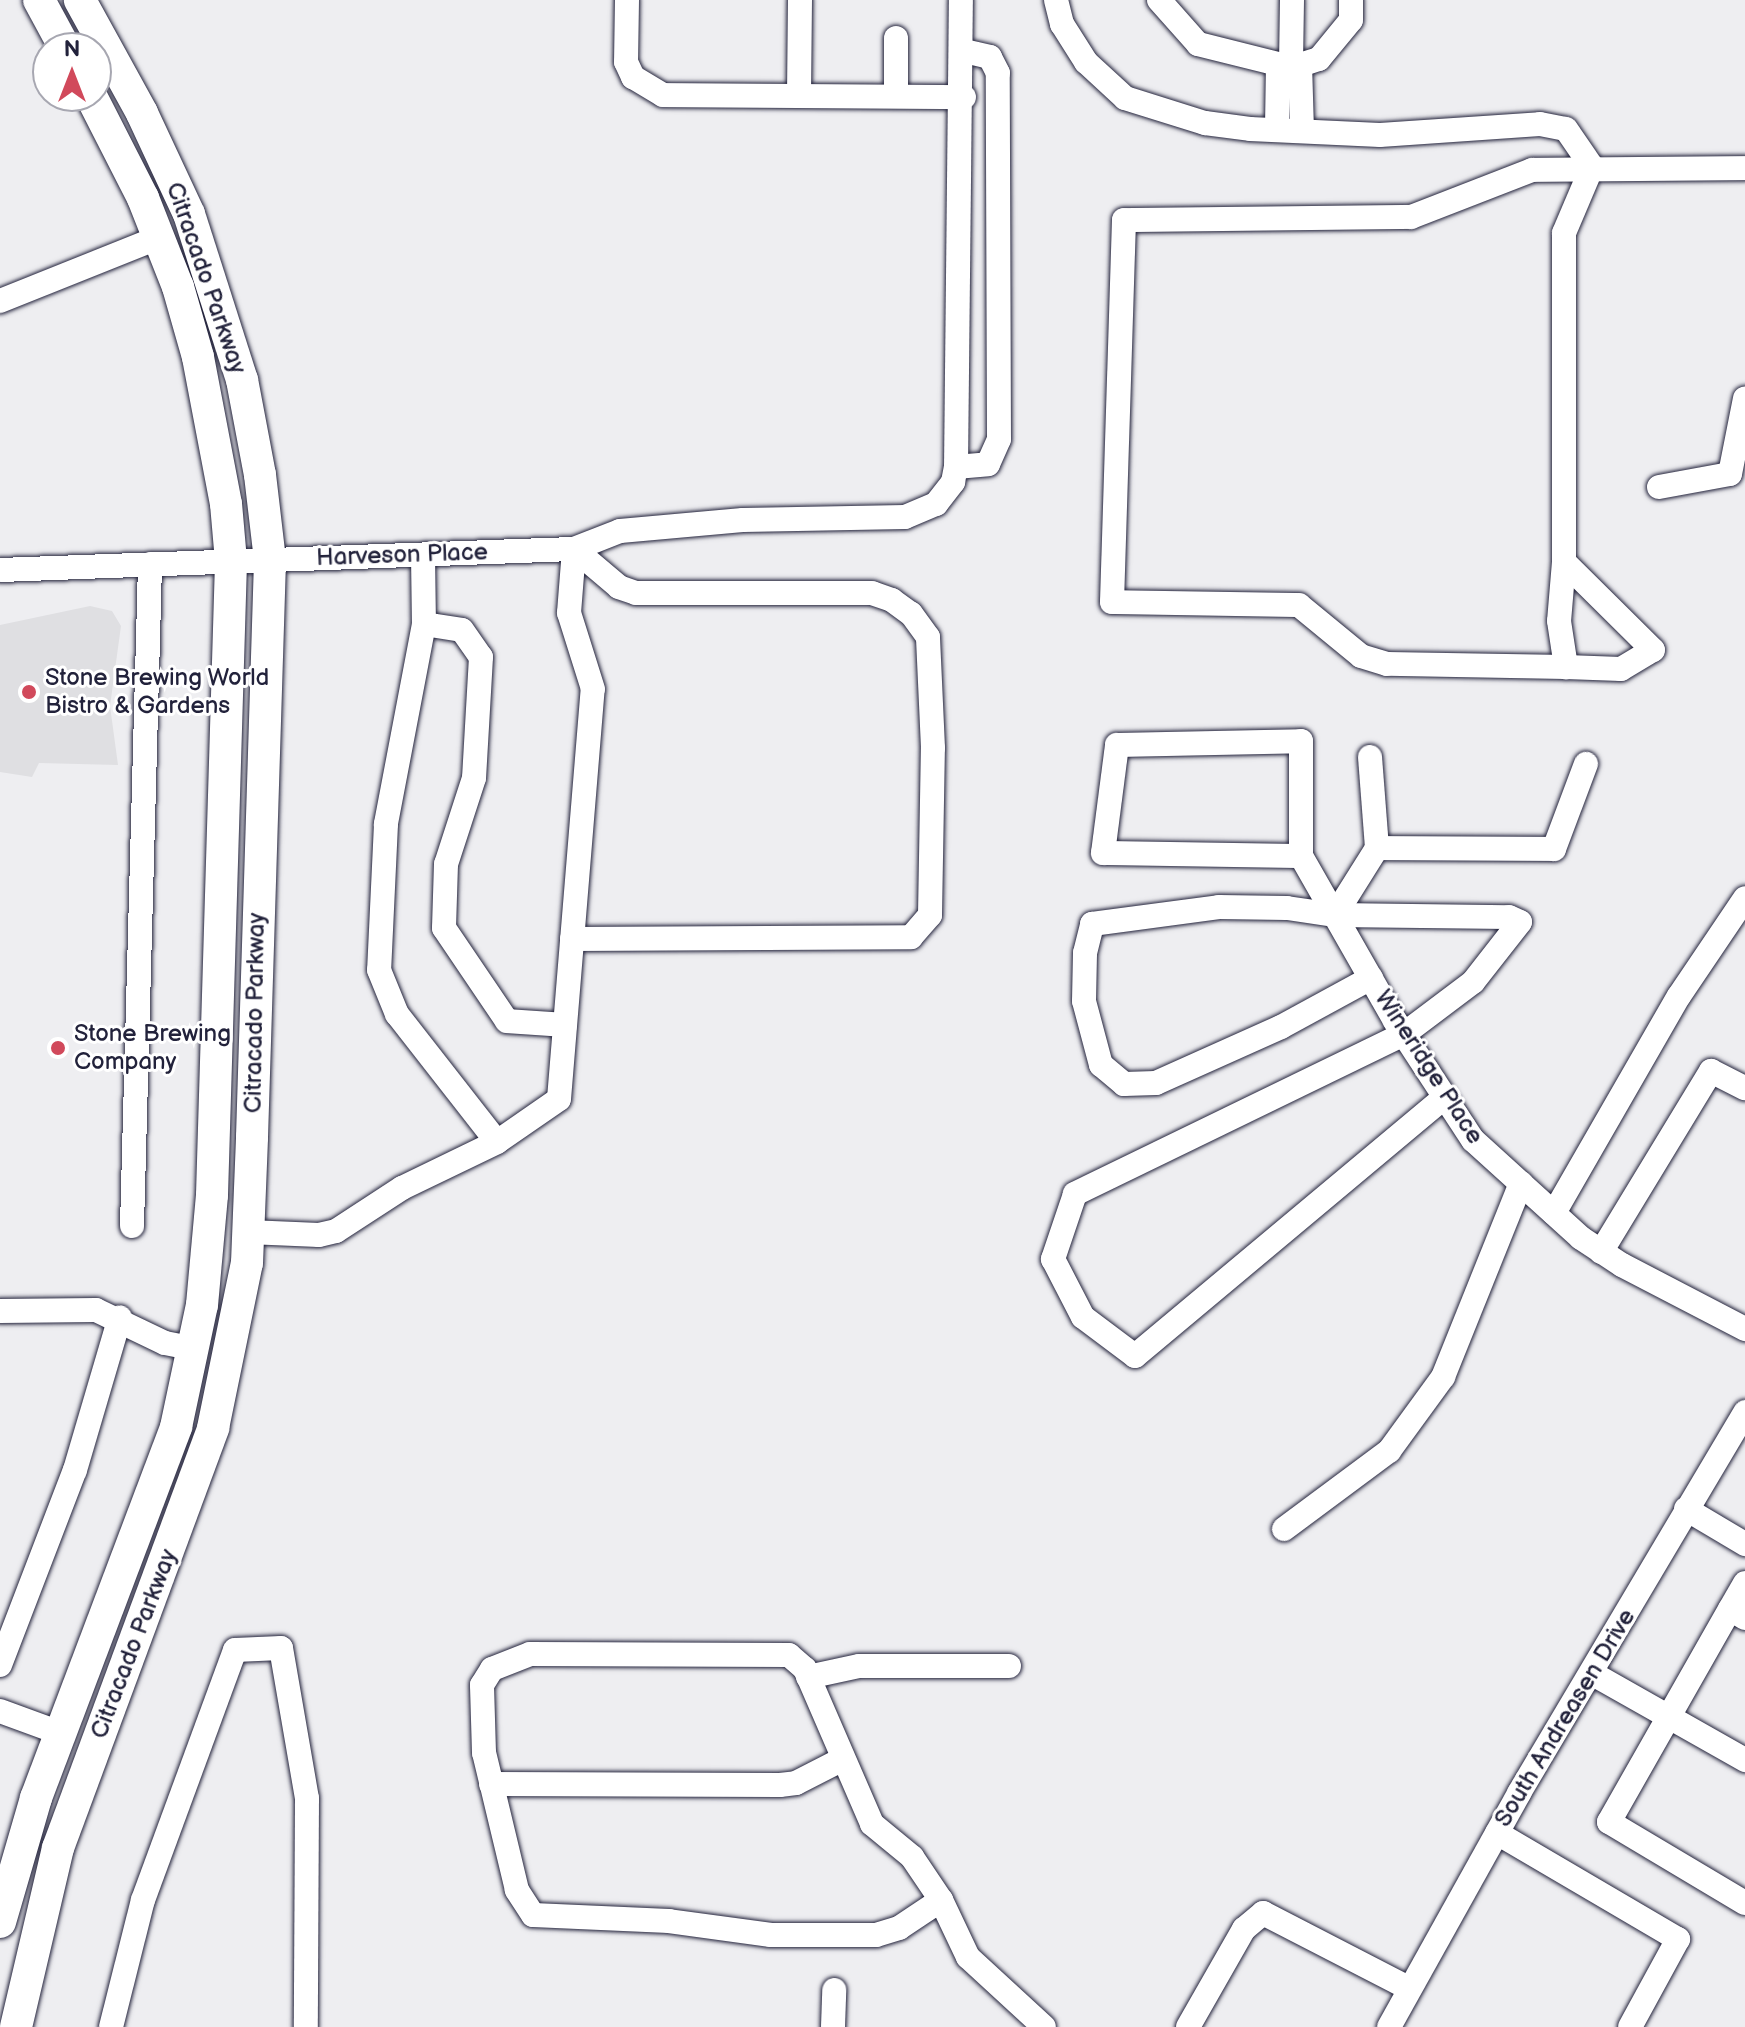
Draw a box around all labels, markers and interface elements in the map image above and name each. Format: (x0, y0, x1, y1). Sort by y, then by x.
north arrow (32, 32, 112, 112)
text: N (64, 36, 80, 63)
street label: Citracado Parkway (160, 179, 252, 377)
street label: Harveson Place (316, 538, 488, 572)
place label: Stone Brewing World Bistro & Gardens (45, 664, 270, 720)
marker: Stone Brewing World Bistro & Gardens (20, 683, 38, 701)
street label: Citracado Parkway (239, 912, 271, 1114)
street label: Wineridge Place (1369, 985, 1489, 1149)
place label: Stone Brewing Company (74, 1020, 231, 1076)
marker: Stone Brewing Company (49, 1039, 67, 1057)
street label: Citracado Parkway (85, 1545, 183, 1743)
street label: South Andreasen Drive (1489, 1604, 1641, 1832)

